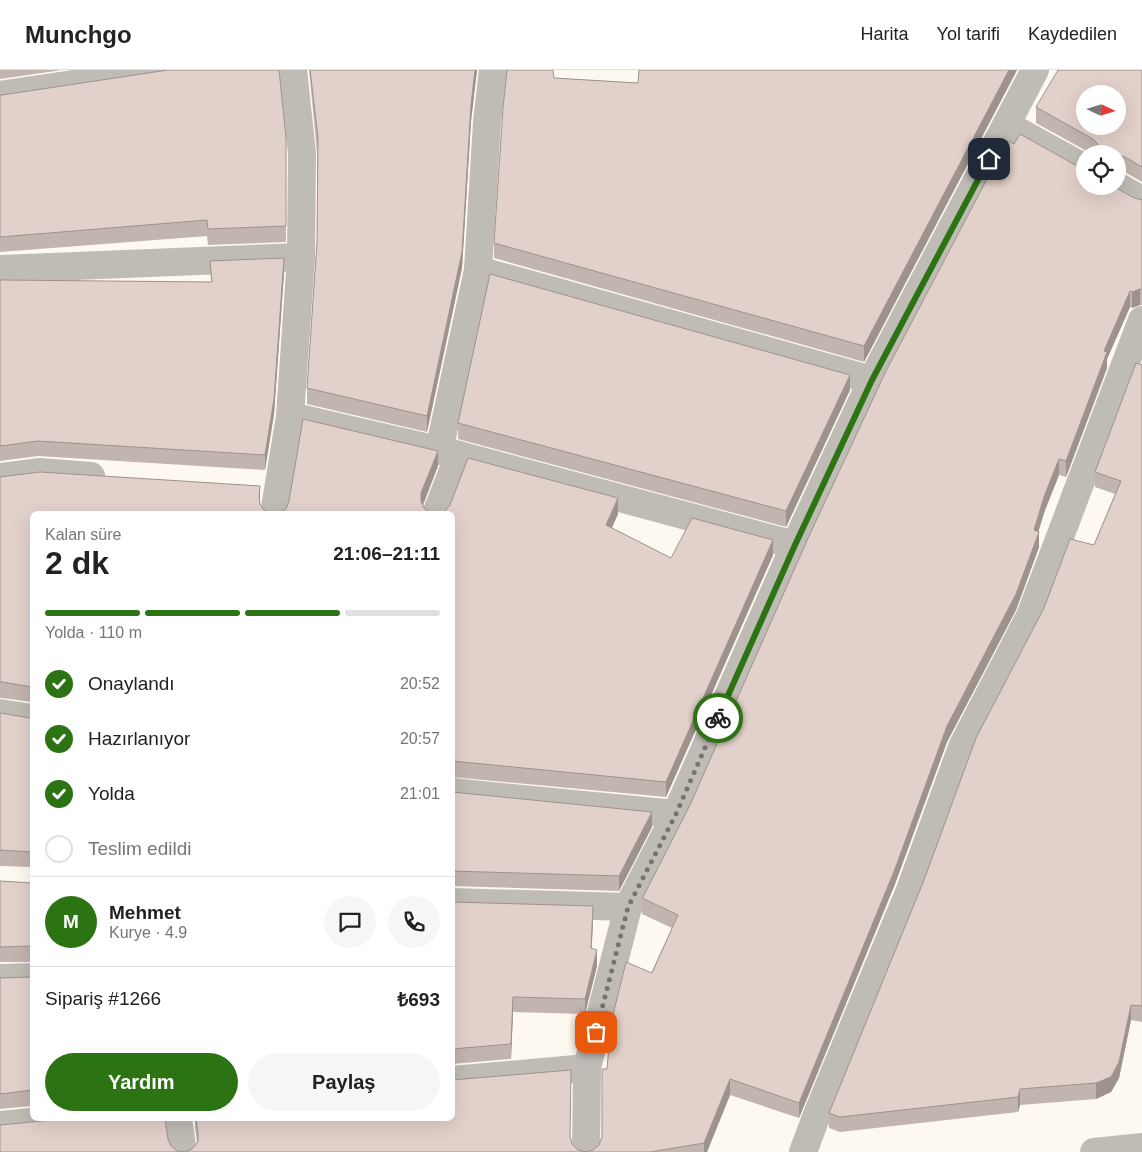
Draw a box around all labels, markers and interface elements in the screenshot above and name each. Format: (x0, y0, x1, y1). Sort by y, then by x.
text: Munchgo (25, 21, 132, 48)
text: Harita (861, 24, 909, 44)
text: Yol tarifi (937, 24, 1000, 44)
text: Kaydedilen (1028, 24, 1117, 44)
north arrow (1076, 85, 1126, 135)
map controls (1076, 85, 1126, 195)
pin (968, 138, 1010, 180)
icon: home (975, 145, 1003, 173)
button: locate (1076, 145, 1126, 195)
text: Kalan süre (45, 526, 122, 543)
text: 21:06–21:11 (333, 543, 440, 564)
text: 2 dk (45, 545, 109, 581)
text: Yolda · 110 m (45, 624, 142, 641)
icon: check (45, 670, 73, 698)
text: Onaylandı (88, 673, 175, 694)
text: 20:52 (400, 675, 440, 692)
courier (693, 693, 743, 743)
icon: bike (704, 704, 732, 732)
icon: check (45, 725, 73, 753)
text: Hazırlanıyor (88, 728, 190, 749)
text: 20:57 (400, 730, 440, 747)
icon: check (45, 780, 73, 808)
text: Yolda (88, 783, 135, 804)
text: 21:01 (400, 785, 440, 802)
text: Teslim edildi (88, 838, 191, 859)
button: chat (324, 896, 376, 948)
button: phone (388, 896, 440, 948)
text: Mehmet (109, 902, 181, 923)
text: M (63, 911, 79, 932)
text: Kurye · 4.9 (109, 924, 187, 941)
text: Sipariş #1266 (45, 988, 161, 1009)
text: ₺693 (397, 989, 440, 1010)
pin (575, 1011, 617, 1053)
icon: bag (582, 1018, 610, 1046)
button: Yardım (45, 1053, 238, 1111)
button: Paylaş (248, 1053, 440, 1111)

